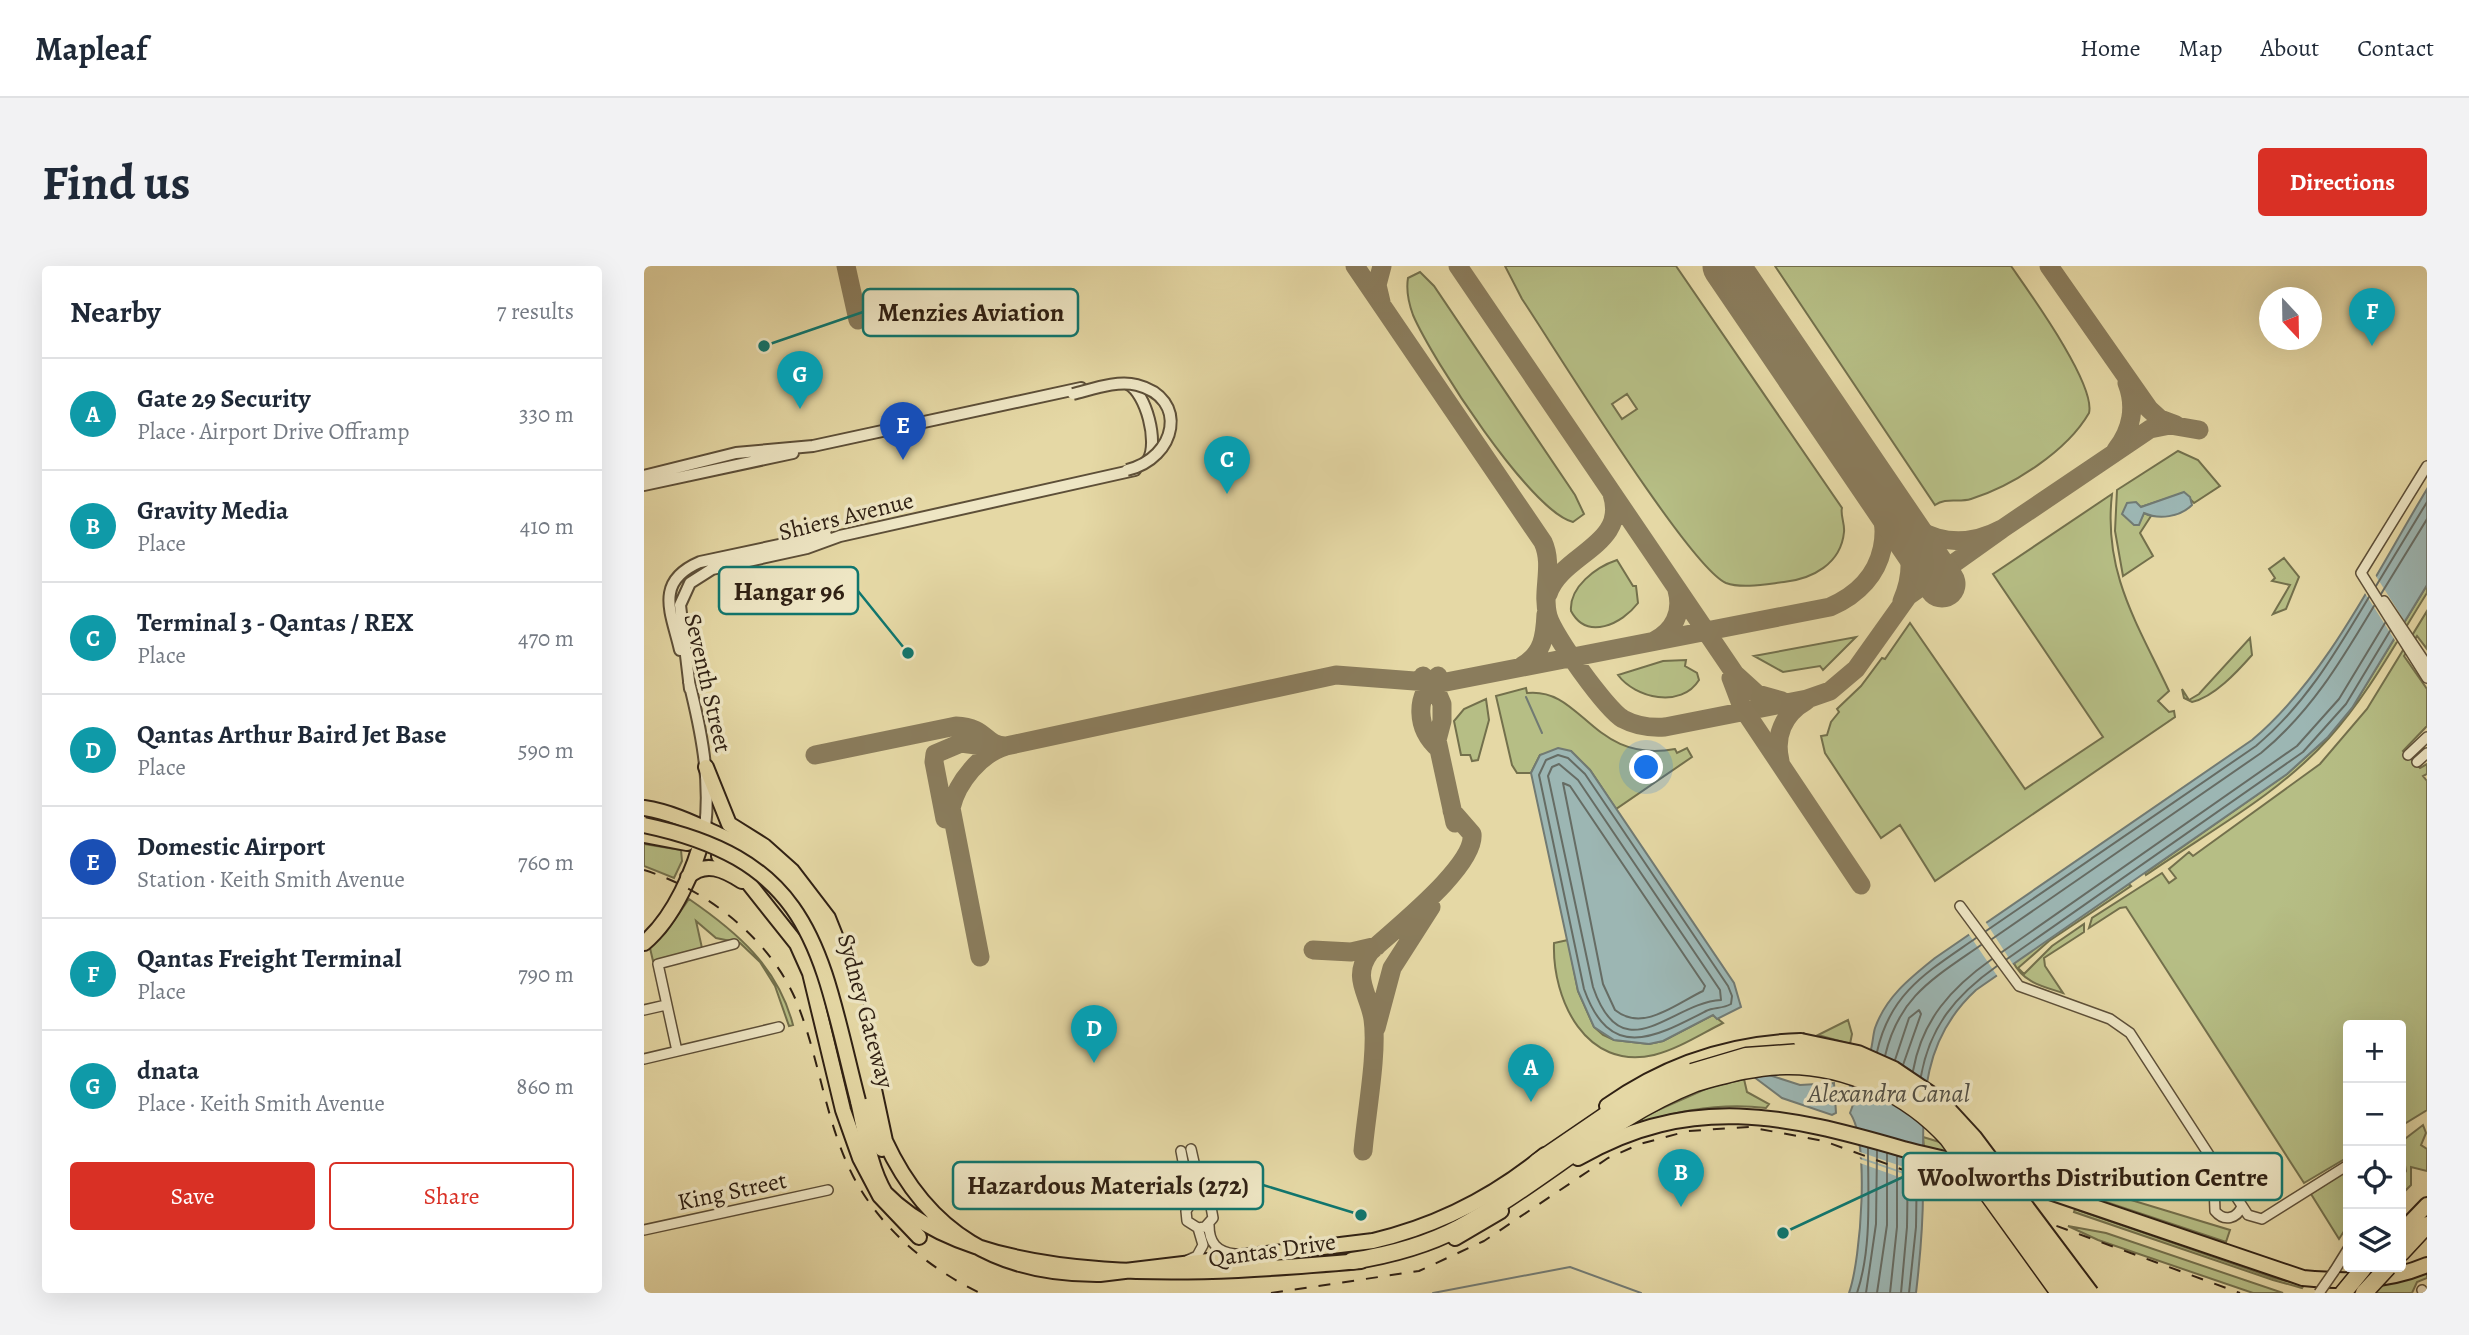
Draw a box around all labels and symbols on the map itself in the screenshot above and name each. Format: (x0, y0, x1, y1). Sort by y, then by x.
north arrow (2259, 287, 2322, 350)
pin: F (2349, 288, 2395, 346)
callout: Menzies Aviation (863, 289, 1078, 336)
text: Menzies Aviation (878, 295, 1065, 330)
pin: G (777, 351, 823, 409)
pin: E (880, 402, 926, 460)
pin: C (1204, 436, 1250, 494)
street label: Shiers Avenue (775, 484, 917, 548)
callout: Hangar 96 (719, 567, 858, 614)
text: Hangar 96 (733, 574, 845, 609)
street label: Seventh Street (676, 610, 740, 756)
your location (1629, 750, 1663, 784)
street label: Sydney Gateway (830, 930, 902, 1092)
pin: D (1071, 1005, 1117, 1063)
pin: A (1508, 1044, 1554, 1102)
water label: Alexandra Canal (1806, 1076, 1970, 1111)
pin: B (1658, 1149, 1704, 1207)
callout: Woolworths Distribution Centre (1903, 1153, 2282, 1200)
text: Woolworths Distribution Centre (1917, 1160, 2268, 1195)
callout: Hazardous Materials (272) (953, 1162, 1263, 1209)
street label: King Street (674, 1164, 790, 1218)
text: Hazardous Materials (272) (967, 1168, 1249, 1203)
street label: Qantas Drive (1206, 1225, 1338, 1275)

